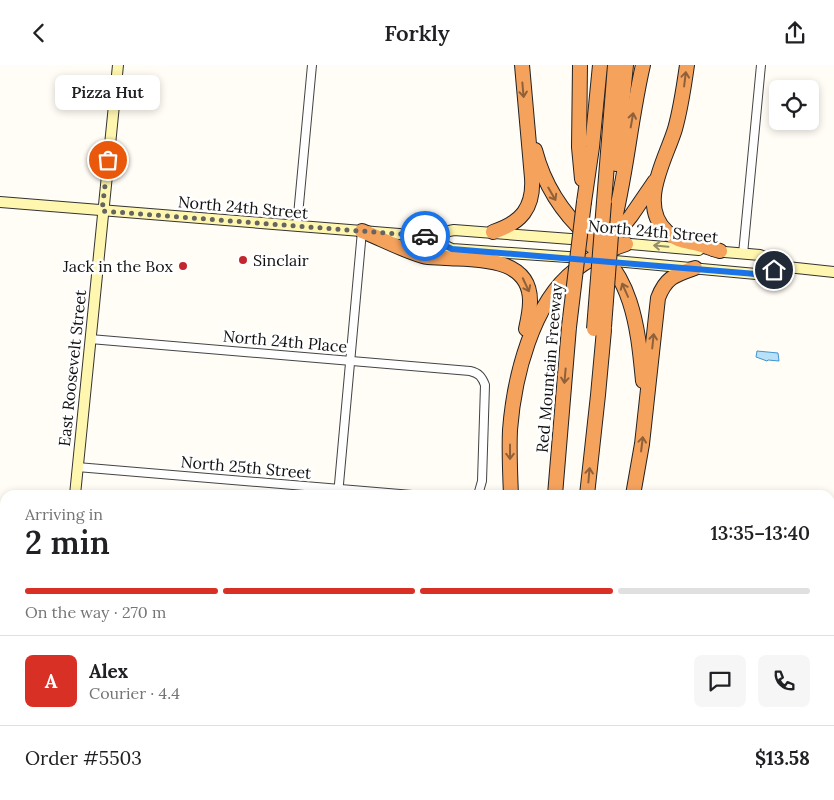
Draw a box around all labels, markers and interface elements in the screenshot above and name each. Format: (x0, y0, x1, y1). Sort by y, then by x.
icon: back (25, 19, 53, 47)
text: Forkly (384, 19, 450, 47)
icon: share (781, 19, 809, 47)
one-way arrow (680, 71, 690, 87)
callout: Pizza Hut (56, 75, 160, 110)
map controls (769, 80, 819, 130)
button: locate (769, 80, 819, 130)
text: Pizza Hut (71, 82, 144, 102)
one-way arrow (519, 82, 528, 98)
one-way arrow (627, 112, 637, 128)
pin (87, 139, 129, 181)
icon: bag (94, 146, 122, 174)
one-way arrow (548, 187, 558, 201)
street label: North 24th Street (177, 191, 310, 223)
courier (400, 211, 450, 261)
street label: North 24th Street (587, 215, 720, 247)
icon: car (411, 222, 439, 250)
one-way arrow (653, 242, 669, 251)
pin (753, 249, 795, 291)
place label: Sinclair (253, 250, 309, 270)
marker: Sinclair (237, 254, 249, 266)
place label: Jack in the Box (62, 256, 174, 276)
icon: home (760, 256, 788, 284)
marker: Jack in the Box (177, 260, 189, 272)
one-way arrow (522, 277, 531, 292)
street label: Red Mountain Freeway (532, 282, 566, 454)
one-way arrow (619, 283, 629, 298)
street label: East Roosevelt Street (54, 288, 90, 447)
street label: North 24th Place (222, 326, 348, 356)
one-way arrow (648, 333, 658, 349)
one-way arrow (560, 367, 570, 383)
one-way arrow (637, 436, 647, 452)
one-way arrow (505, 443, 515, 459)
street label: North 25th Street (180, 451, 313, 483)
one-way arrow (584, 467, 593, 483)
text: Arriving in (25, 504, 103, 524)
text: 13:35–13:40 (710, 521, 810, 545)
text: 2 min (25, 522, 110, 563)
text: On the way · 270 m (25, 602, 166, 622)
button: chat (694, 655, 746, 707)
button: phone (758, 655, 810, 707)
text: Alex (89, 659, 128, 683)
text: A (45, 669, 57, 693)
text: Courier · 4.4 (89, 683, 180, 703)
text: Order #5503 (25, 746, 142, 770)
text: $13.58 (755, 746, 810, 770)

